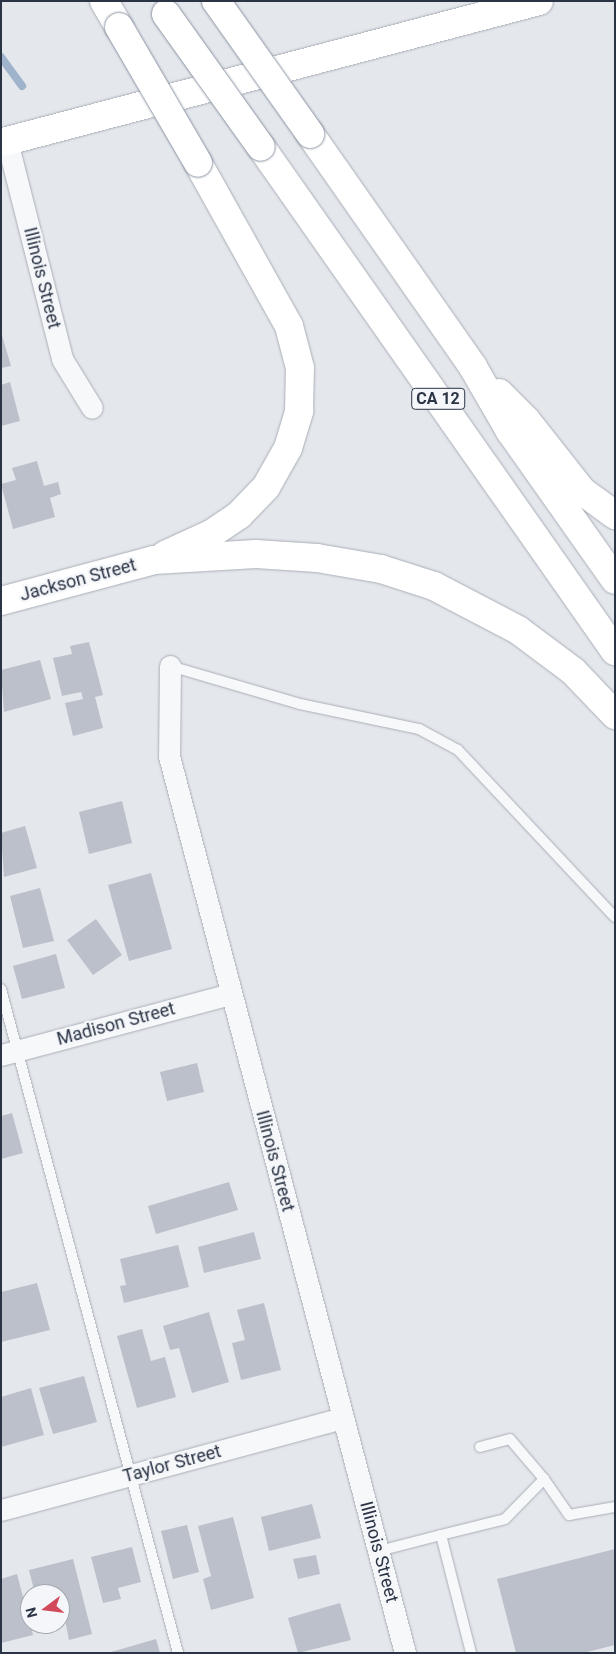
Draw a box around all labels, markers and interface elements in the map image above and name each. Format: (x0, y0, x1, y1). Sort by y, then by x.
street label: Illinois Street (19, 225, 65, 331)
road number: CA 12 (410, 386, 466, 412)
street label: Jackson Street (17, 554, 139, 606)
street label: Madison Street (55, 998, 177, 1050)
street label: Illinois Street (251, 1108, 299, 1214)
street label: Taylor Street (121, 1441, 223, 1487)
street label: Illinois Street (355, 1499, 403, 1605)
north arrow (20, 1584, 70, 1634)
text: N (22, 1606, 40, 1619)

